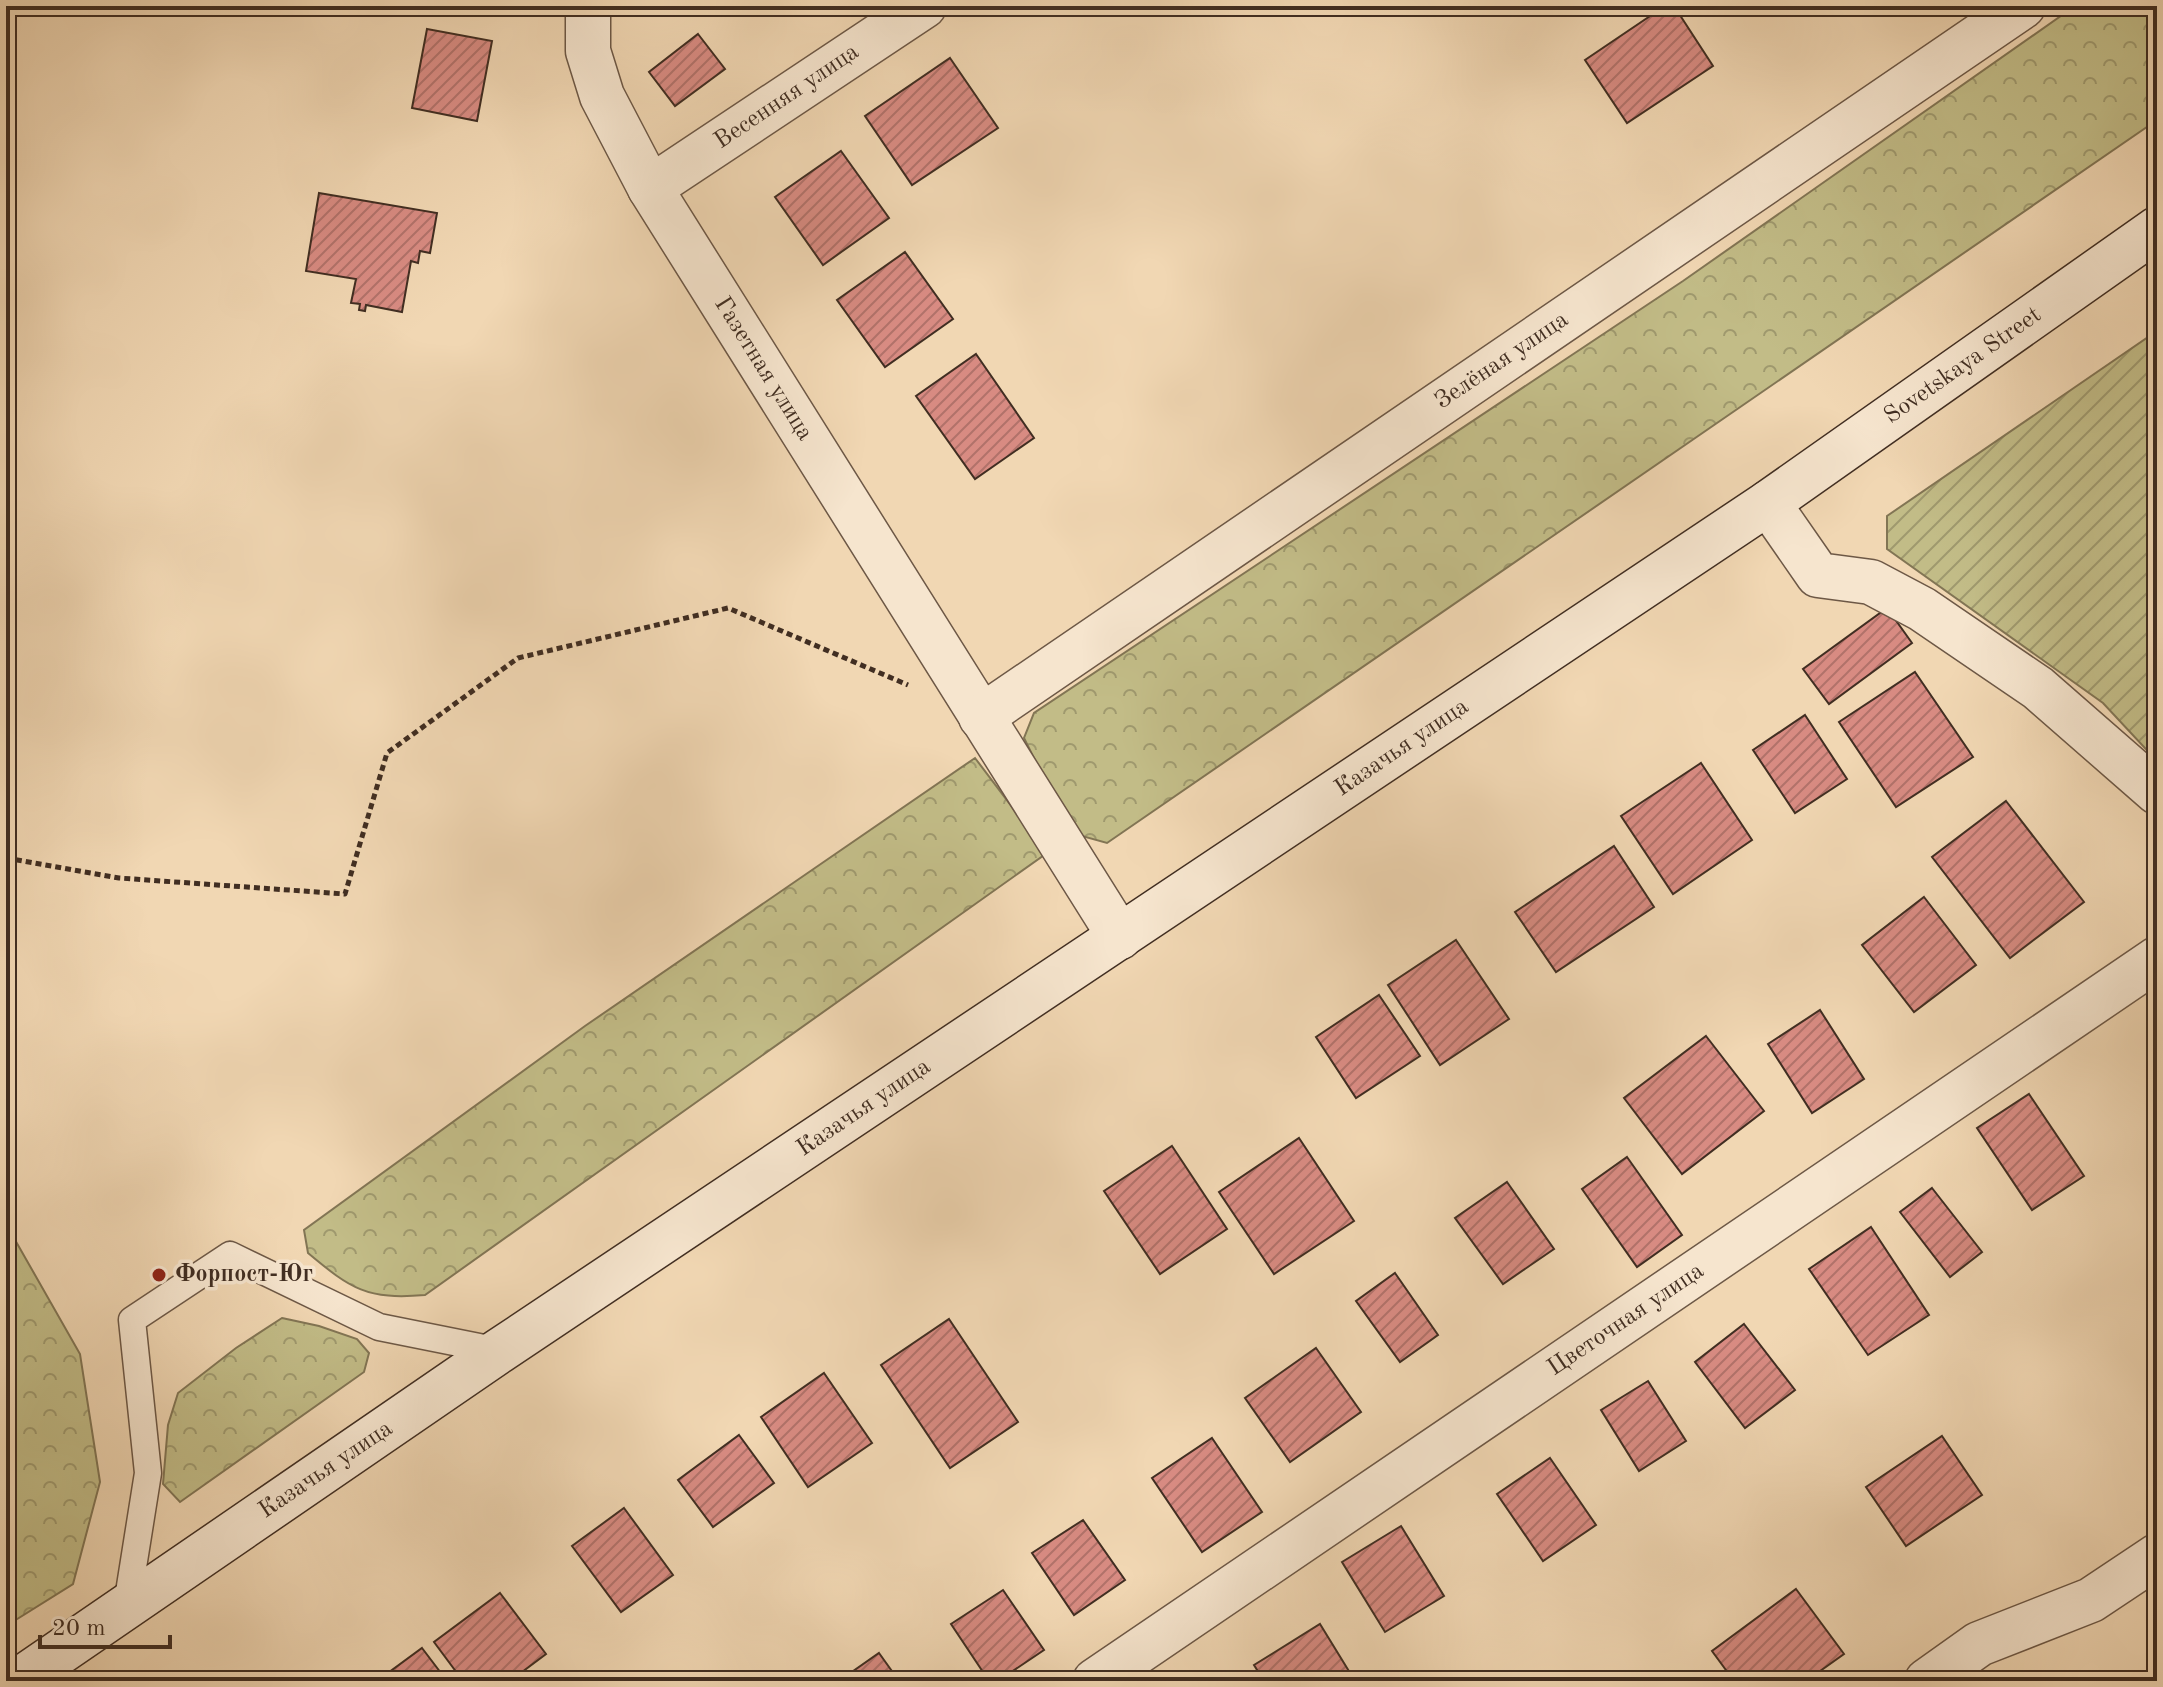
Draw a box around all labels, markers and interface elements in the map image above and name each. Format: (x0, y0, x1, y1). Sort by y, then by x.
street label: Весенняя улица (710, 40, 864, 154)
street label: Газетная улица (709, 293, 817, 445)
street label: Sovetskaya Street (1880, 303, 2046, 429)
street label: Зелёная улица (1431, 308, 1573, 414)
street label: Казачья улица (1331, 695, 1473, 801)
street label: Казачья улица (793, 1055, 935, 1161)
street label: Цветочная улица (1544, 1259, 1709, 1381)
place label: Форпост-Юг (175, 1263, 313, 1287)
marker: Форпост-Юг (150, 1266, 168, 1284)
street label: Казачья улица (255, 1417, 397, 1523)
scale bar (40, 1599, 170, 1649)
text: 20 m (52, 1617, 106, 1641)

